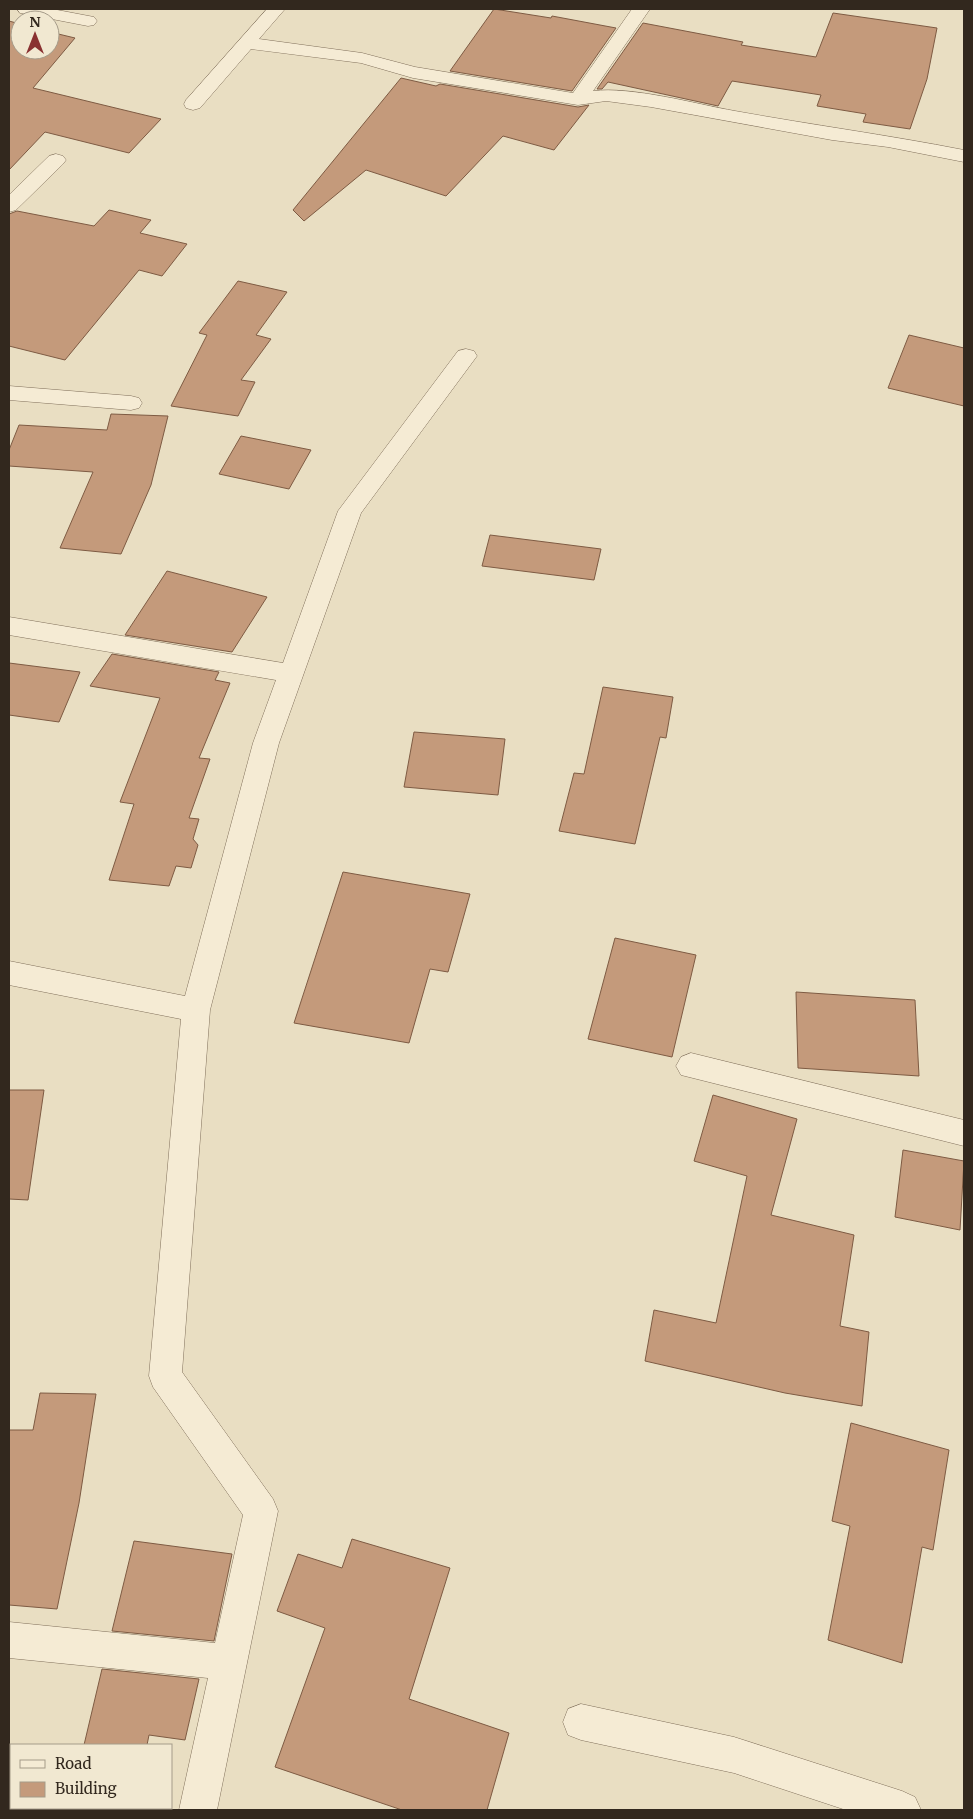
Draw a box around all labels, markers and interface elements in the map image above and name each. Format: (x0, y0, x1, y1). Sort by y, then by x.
north arrow (10, 10, 60, 60)
text: N (29, 13, 41, 31)
legend (10, 1744, 172, 1809)
text: Road (55, 1754, 91, 1773)
text: Building (55, 1779, 117, 1798)

